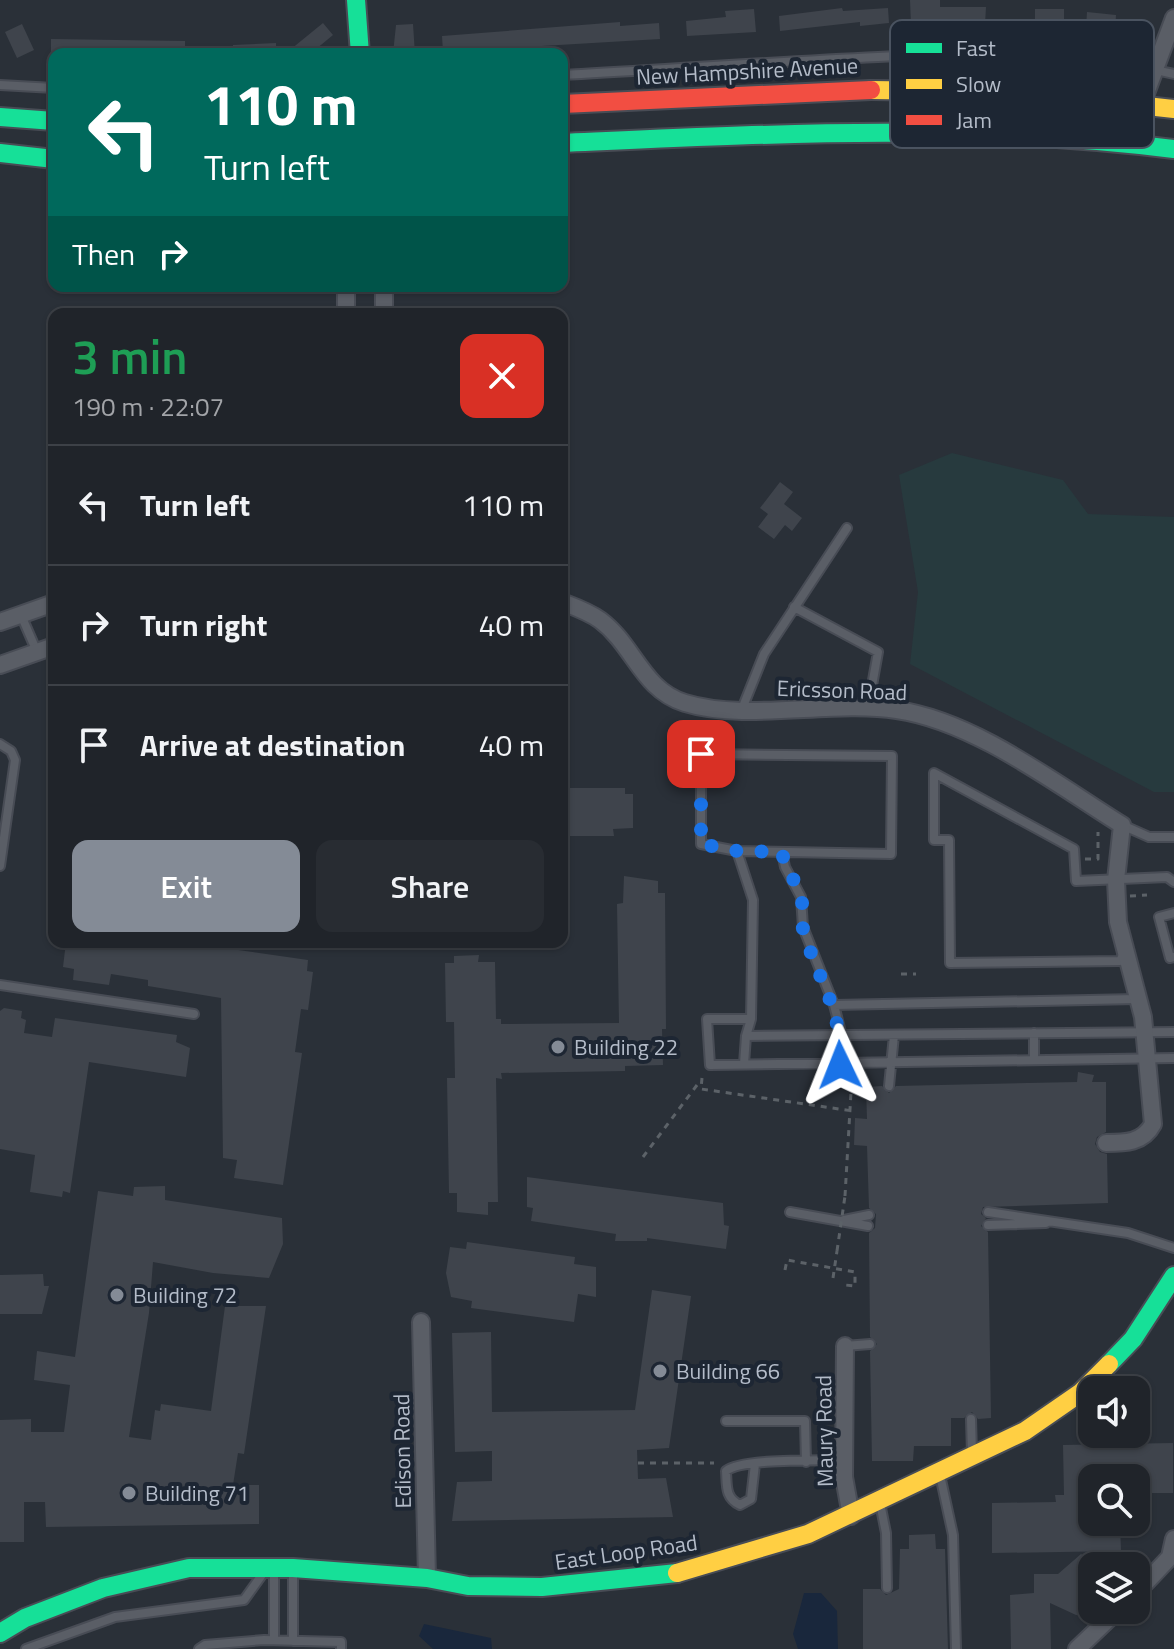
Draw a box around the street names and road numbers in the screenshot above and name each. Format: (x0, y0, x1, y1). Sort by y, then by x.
street label: New Hampshire Avenue (635, 48, 859, 94)
street label: Ericsson Road (776, 671, 908, 709)
street label: Maury Road (806, 1375, 842, 1487)
street label: Edison Road (384, 1393, 420, 1509)
street label: East Loop Road (552, 1525, 700, 1579)

